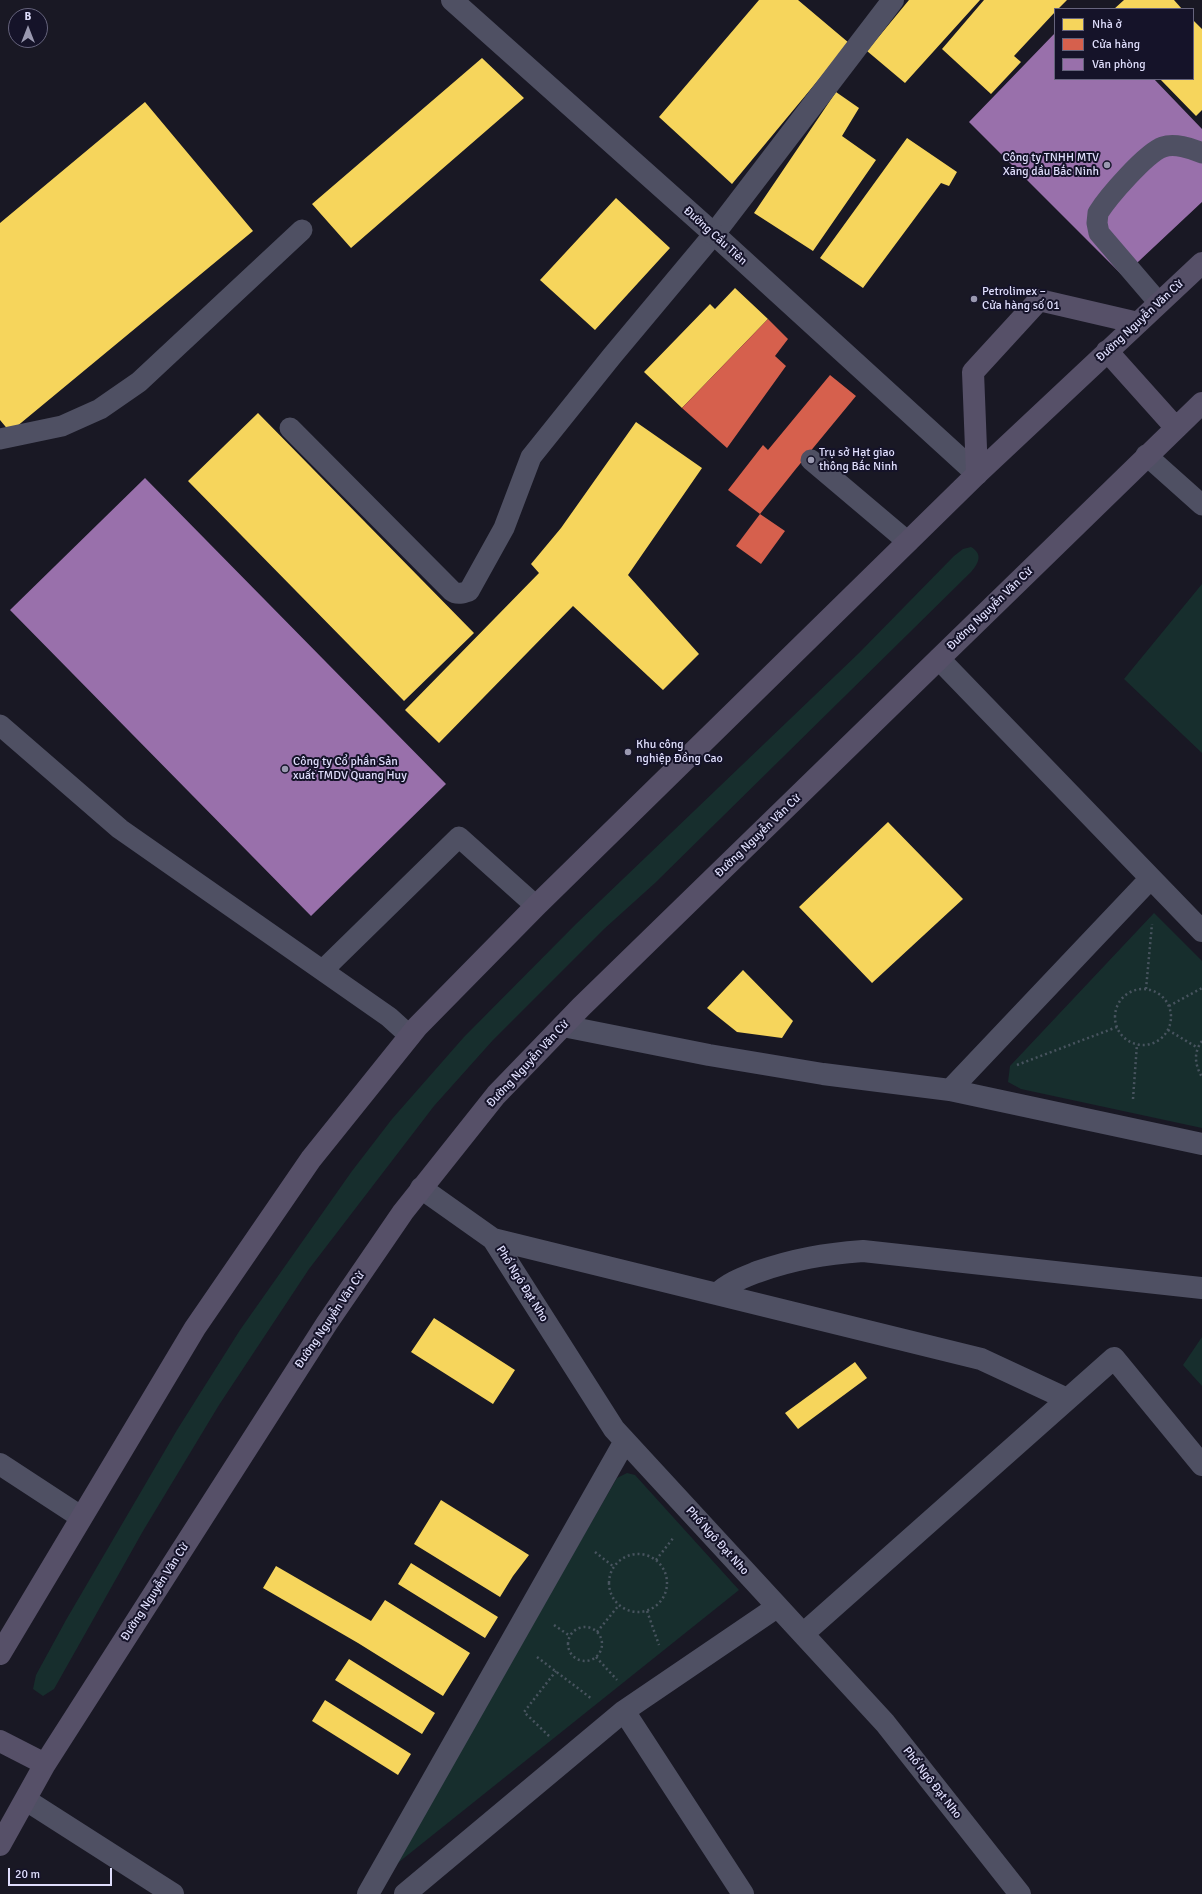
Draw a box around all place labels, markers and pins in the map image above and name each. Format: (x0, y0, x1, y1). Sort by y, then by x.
place label: Công ty TNHH MTV Xăng dầu Bắc Ninh (1002, 151, 1099, 179)
marker: Công ty TNHH MTV Xăng dầu Bắc Ninh (1102, 160, 1112, 170)
place label: Petrolimex – Cửa hàng số 01 (982, 285, 1060, 313)
marker: Petrolimex – Cửa hàng số 01 (969, 294, 979, 304)
place label: Trụ sở Hạt giao thông Bắc Ninh (819, 446, 898, 474)
marker: Trụ sở Hạt giao thông Bắc Ninh (806, 455, 816, 465)
place label: Khu công nghiệp Đồng Cao (636, 738, 723, 766)
marker: Khu công nghiệp Đồng Cao (623, 747, 633, 757)
place label: Công ty Cổ phần Sản xuất TMDV Quang Huy (293, 755, 407, 783)
marker: Công ty Cổ phần Sản xuất TMDV Quang Huy (280, 764, 290, 774)

